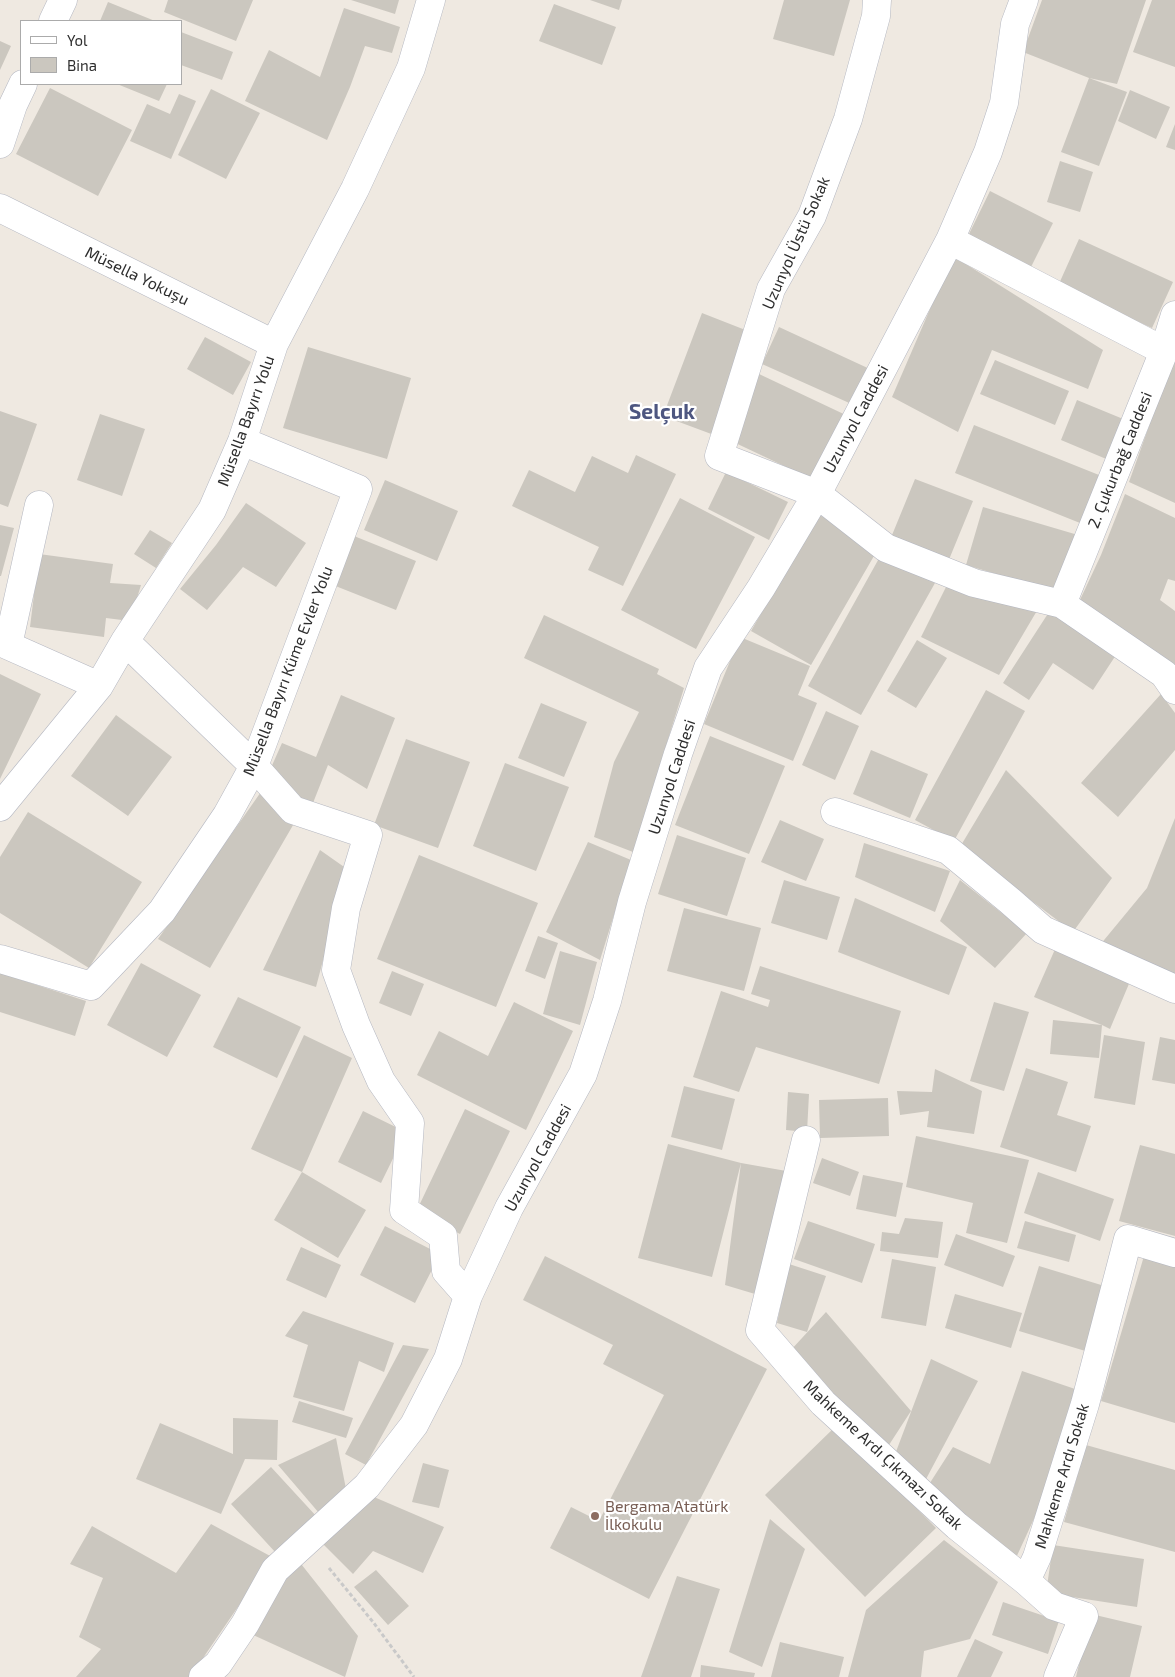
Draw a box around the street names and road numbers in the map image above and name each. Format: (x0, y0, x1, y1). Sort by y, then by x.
street label: Uzunyol Üstü Sokak (758, 173, 834, 313)
street label: Müsella Yokuşu (82, 243, 192, 309)
street label: Müsella Bayırı Yolu (213, 353, 279, 489)
street label: Uzunyol Caddesi (819, 362, 893, 476)
street label: 2. Çukurbağ Caddesi (1084, 389, 1156, 531)
street label: Müsella Bayırı Küme Evler Yolu (239, 563, 337, 779)
street label: Uzunyol Caddesi (644, 717, 700, 837)
street label: Uzunyol Caddesi (501, 1101, 575, 1215)
street label: Mahkeme Ardı Çıkmazı Sokak (799, 1376, 967, 1534)
street label: Mahkeme Ardı Sokak (1031, 1401, 1093, 1551)

